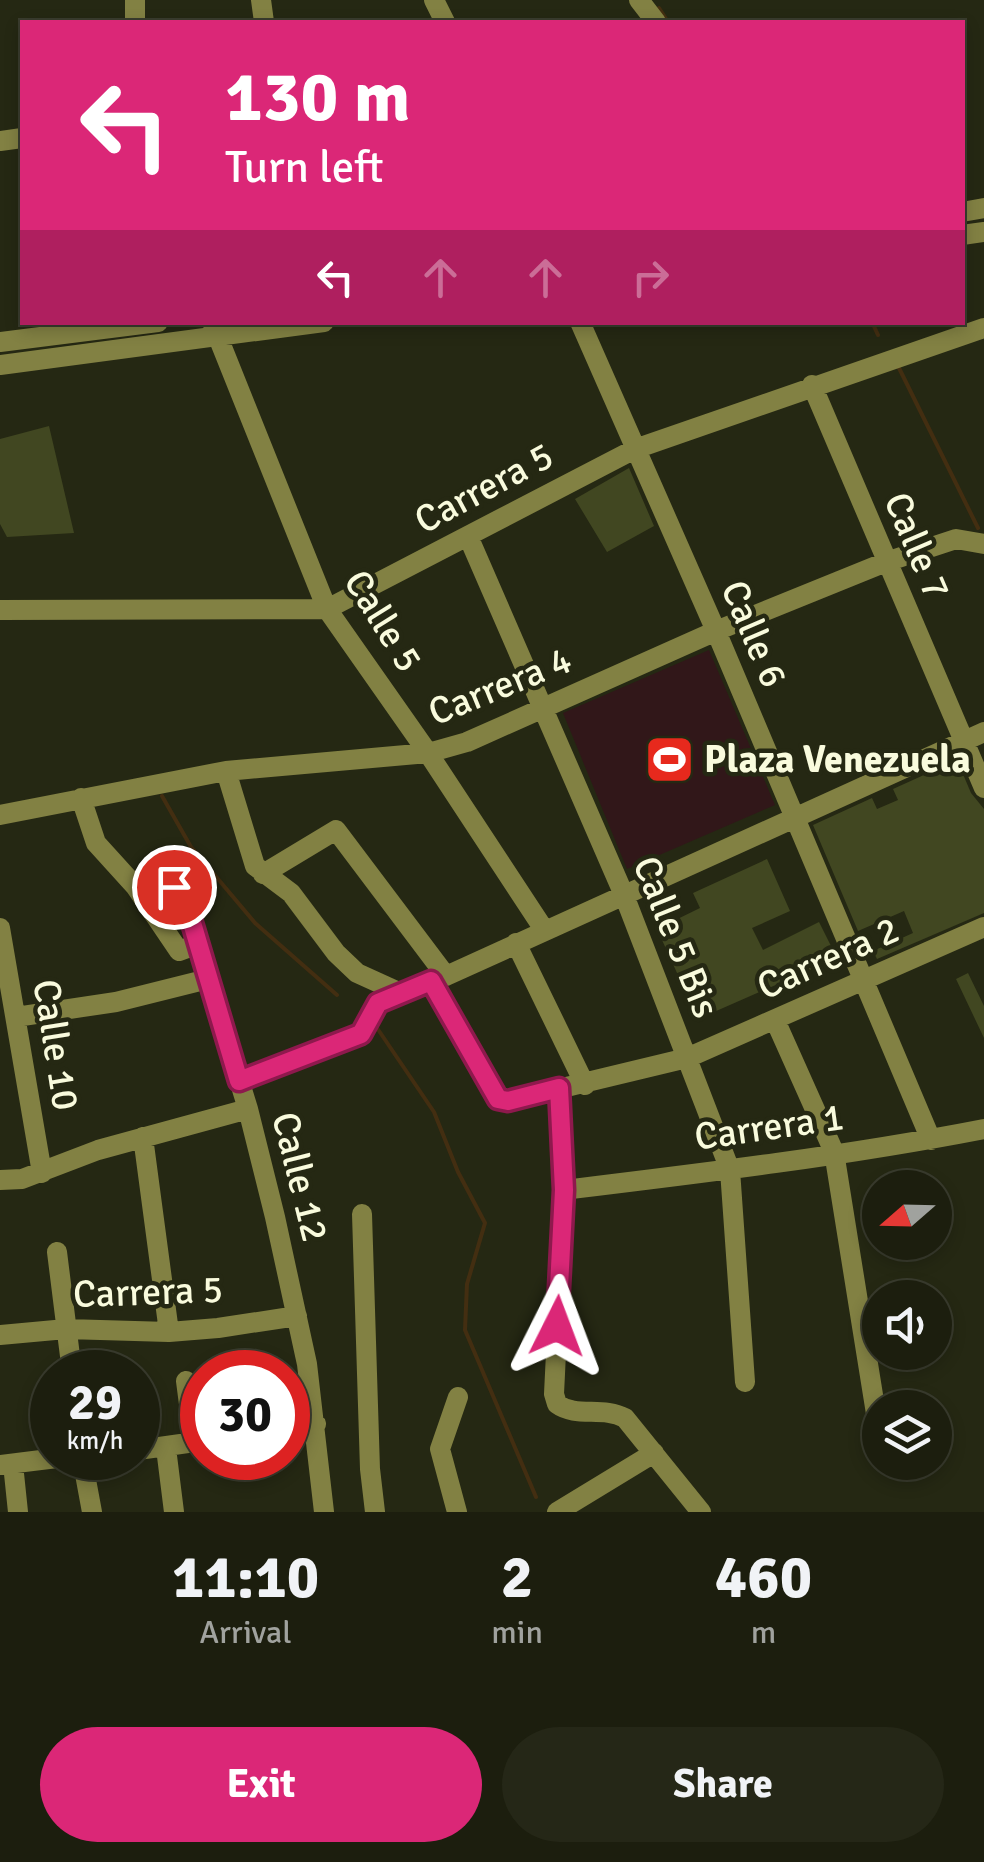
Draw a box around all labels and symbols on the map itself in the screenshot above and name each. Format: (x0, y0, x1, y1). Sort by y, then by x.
street label: Carrera 5 (407, 432, 561, 544)
street label: Calle 7 (874, 486, 960, 606)
street label: Calle 5 (334, 561, 432, 681)
street label: Calle 6 (711, 574, 797, 694)
street label: Carrera 4 (422, 636, 578, 736)
sports icon: Plaza Venezuela (643, 733, 695, 785)
place label: Plaza Venezuela (704, 736, 971, 783)
pin (132, 845, 217, 930)
street label: Calle 5 Bis (622, 850, 730, 1024)
street label: Carrera 2 (750, 906, 906, 1010)
street label: Calle 10 (22, 976, 90, 1114)
street label: Carrera 1 (691, 1093, 847, 1161)
street label: Calle 12 (261, 1107, 339, 1247)
north arrow (862, 1170, 952, 1260)
street label: Carrera 5 (72, 1266, 224, 1318)
position arrow (505, 1274, 609, 1378)
speed limit sign: 30 (180, 1350, 310, 1480)

